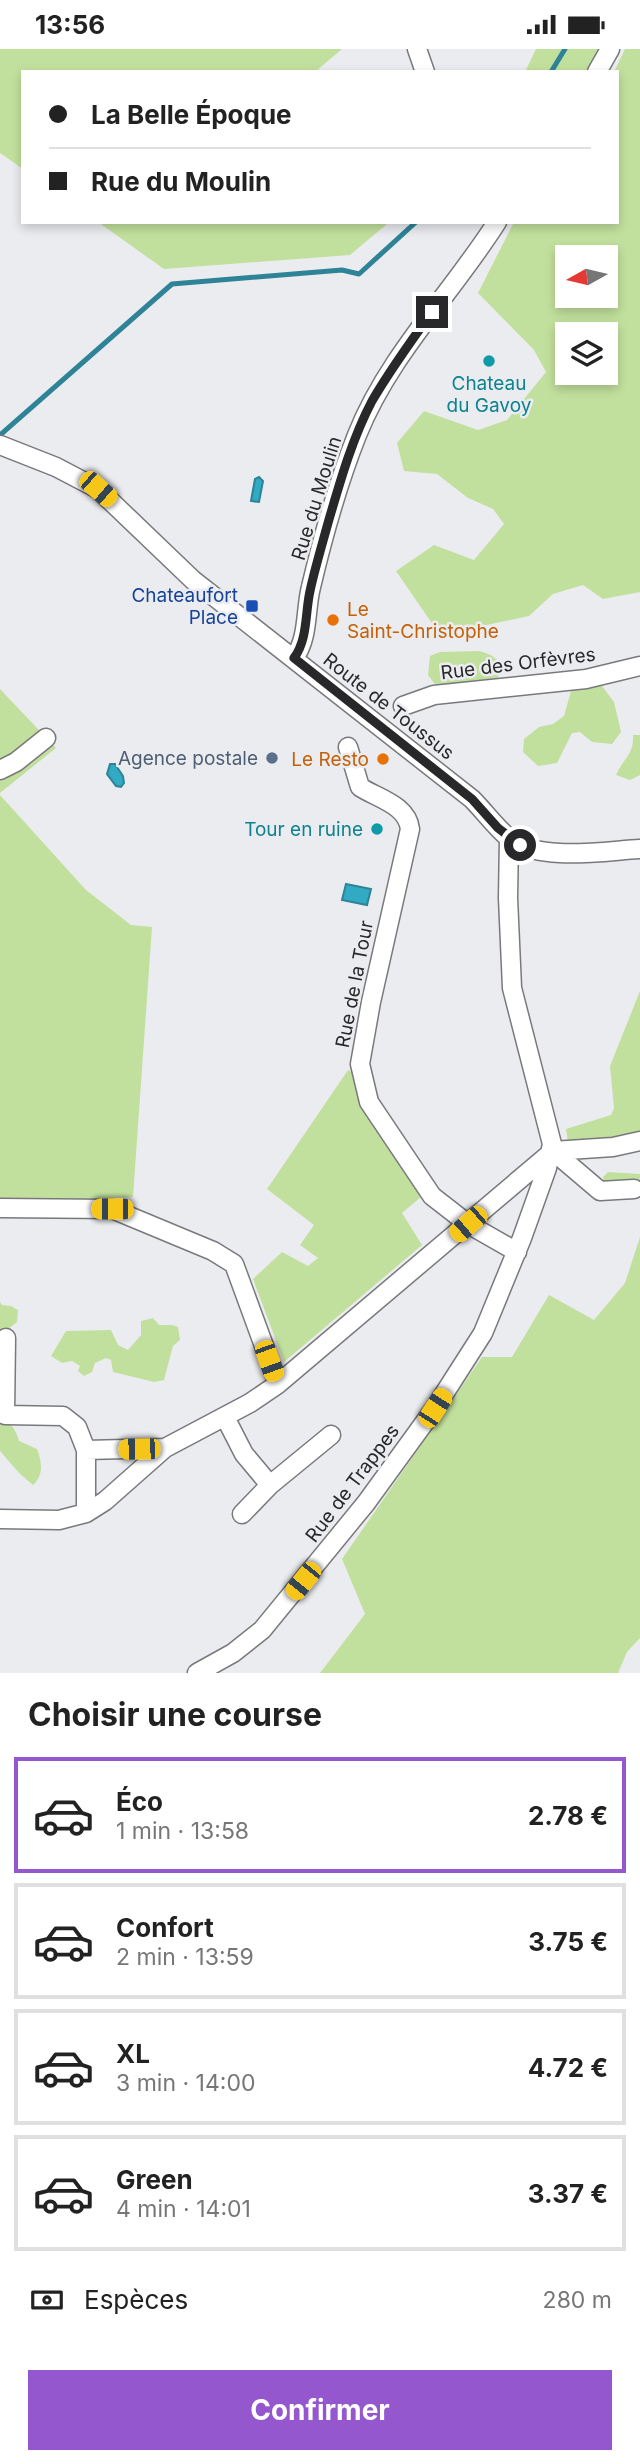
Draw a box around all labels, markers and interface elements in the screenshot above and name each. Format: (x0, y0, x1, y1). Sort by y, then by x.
text: 13:56 (35, 9, 105, 40)
text: La Belle Époque (91, 99, 292, 130)
text: Rue du Moulin (91, 166, 271, 197)
north arrow (555, 245, 618, 308)
map controls (555, 245, 618, 385)
route end (416, 296, 448, 328)
button: layers (555, 322, 618, 385)
marker: Chateau du Gavoy (481, 353, 497, 369)
place label: Chateau du Gavoy (447, 372, 532, 417)
street label: Rue du Moulin (287, 433, 346, 563)
car (76, 467, 121, 511)
place label: Chateaufort Place (131, 584, 238, 629)
marker: Chateaufort Place (244, 598, 260, 614)
place label: Le Saint-Christophe (347, 598, 499, 643)
marker: Le Saint-Christophe (325, 612, 341, 628)
street label: Rue des Orfèvres (439, 643, 597, 684)
street label: Route de Toussus (319, 648, 459, 765)
place label: Agence postale (118, 747, 258, 770)
place label: Le Resto (291, 748, 369, 771)
marker: Agence postale (264, 750, 280, 766)
marker: Le Resto (375, 751, 391, 767)
place label: Tour en ruine (244, 818, 363, 841)
marker: Tour en ruine (369, 821, 385, 837)
route start (504, 829, 536, 861)
street label: Rue de la Tour (331, 919, 378, 1050)
car (92, 1199, 134, 1220)
car (446, 1202, 491, 1246)
car (252, 1338, 287, 1384)
car (415, 1385, 456, 1431)
street label: Rue de Trappes (301, 1420, 404, 1547)
car (118, 1438, 161, 1460)
car (282, 1558, 325, 1604)
text: Choisir une course (28, 1695, 322, 1734)
icon: car (32, 1784, 95, 1847)
text: Éco (116, 1786, 163, 1817)
text: 2.78 € (528, 1800, 608, 1831)
text: 1 min · 13:58 (116, 1817, 249, 1845)
icon: car (32, 1910, 95, 1973)
text: Confort (116, 1912, 214, 1943)
text: 3.75 € (528, 1926, 608, 1957)
text: 2 min · 13:59 (116, 1943, 254, 1971)
icon: car (32, 2036, 95, 2099)
text: XL (116, 2038, 150, 2069)
text: 4.72 € (528, 2052, 608, 2083)
text: 3 min · 14:00 (116, 2069, 255, 2097)
icon: car (32, 2162, 95, 2225)
text: Green (116, 2164, 193, 2195)
text: 3.37 € (528, 2178, 608, 2209)
text: 4 min · 14:01 (116, 2195, 251, 2223)
icon: cash (28, 2281, 66, 2319)
text: Espèces (84, 2284, 188, 2315)
text: 280 m (543, 2286, 612, 2314)
button: Confirmer (28, 2370, 612, 2450)

